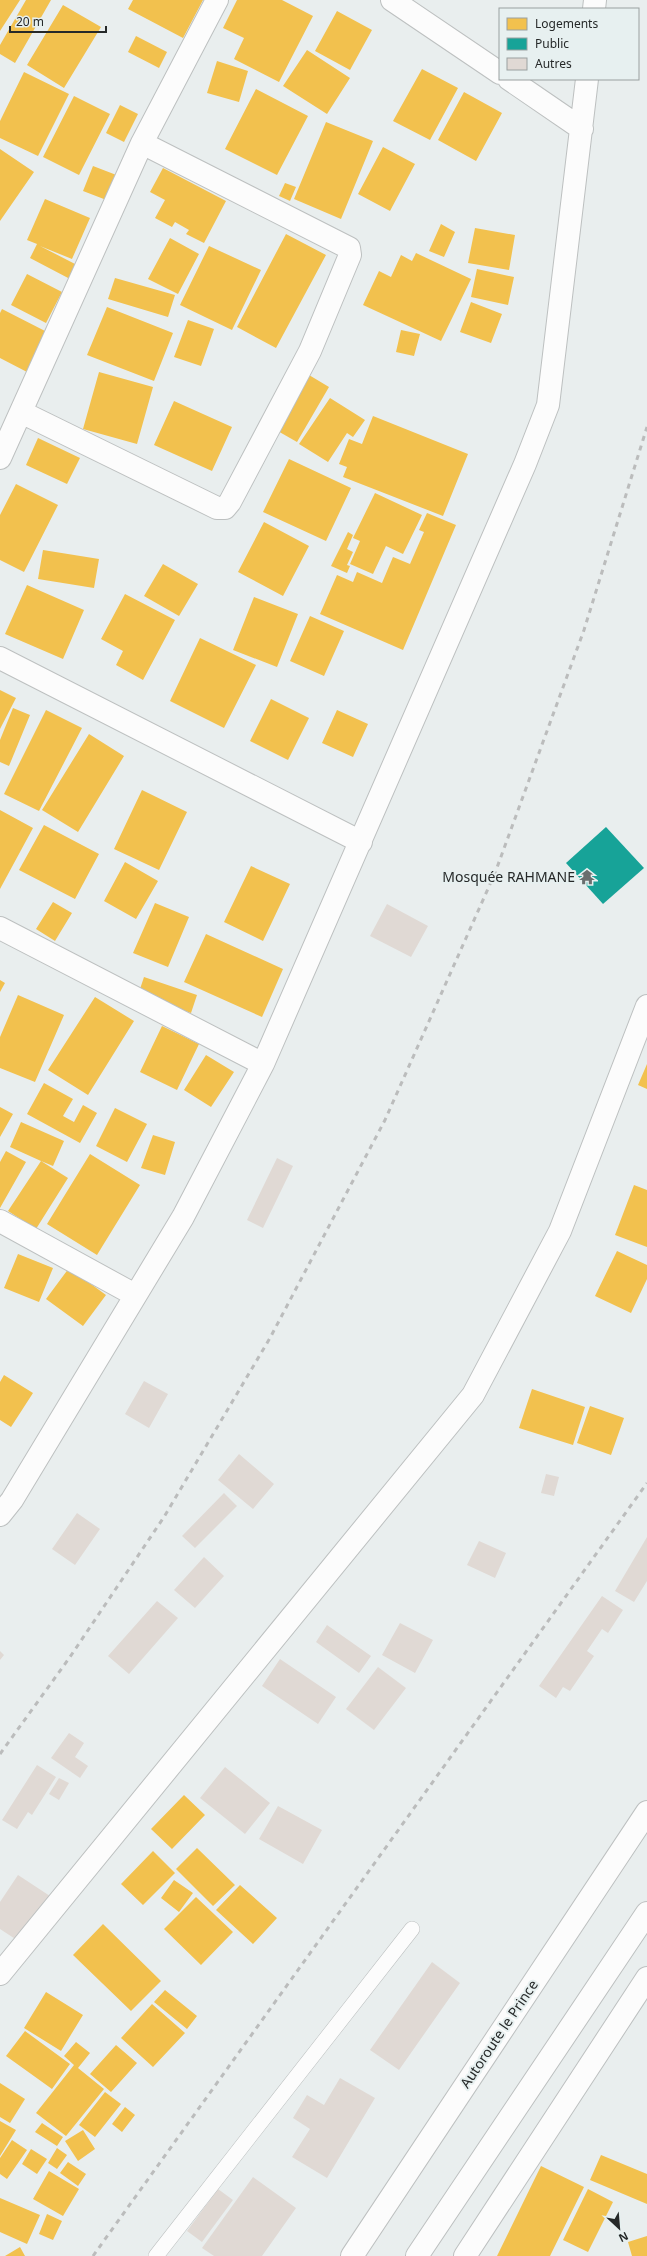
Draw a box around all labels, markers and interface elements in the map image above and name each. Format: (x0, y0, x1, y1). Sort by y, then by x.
scale bar (10, 8, 106, 34)
legend (499, 8, 639, 80)
text: 20 m (16, 13, 44, 30)
text: Logements (535, 15, 598, 32)
text: Public (535, 35, 569, 52)
text: Autres (535, 55, 572, 72)
place label: Mosquée RAHMANE (442, 867, 575, 886)
temple icon: Mosquée RAHMANE (578, 868, 596, 886)
street label: Autoroute le Prince (455, 1976, 542, 2092)
north arrow (599, 2208, 639, 2248)
text: N (616, 2229, 631, 2246)

